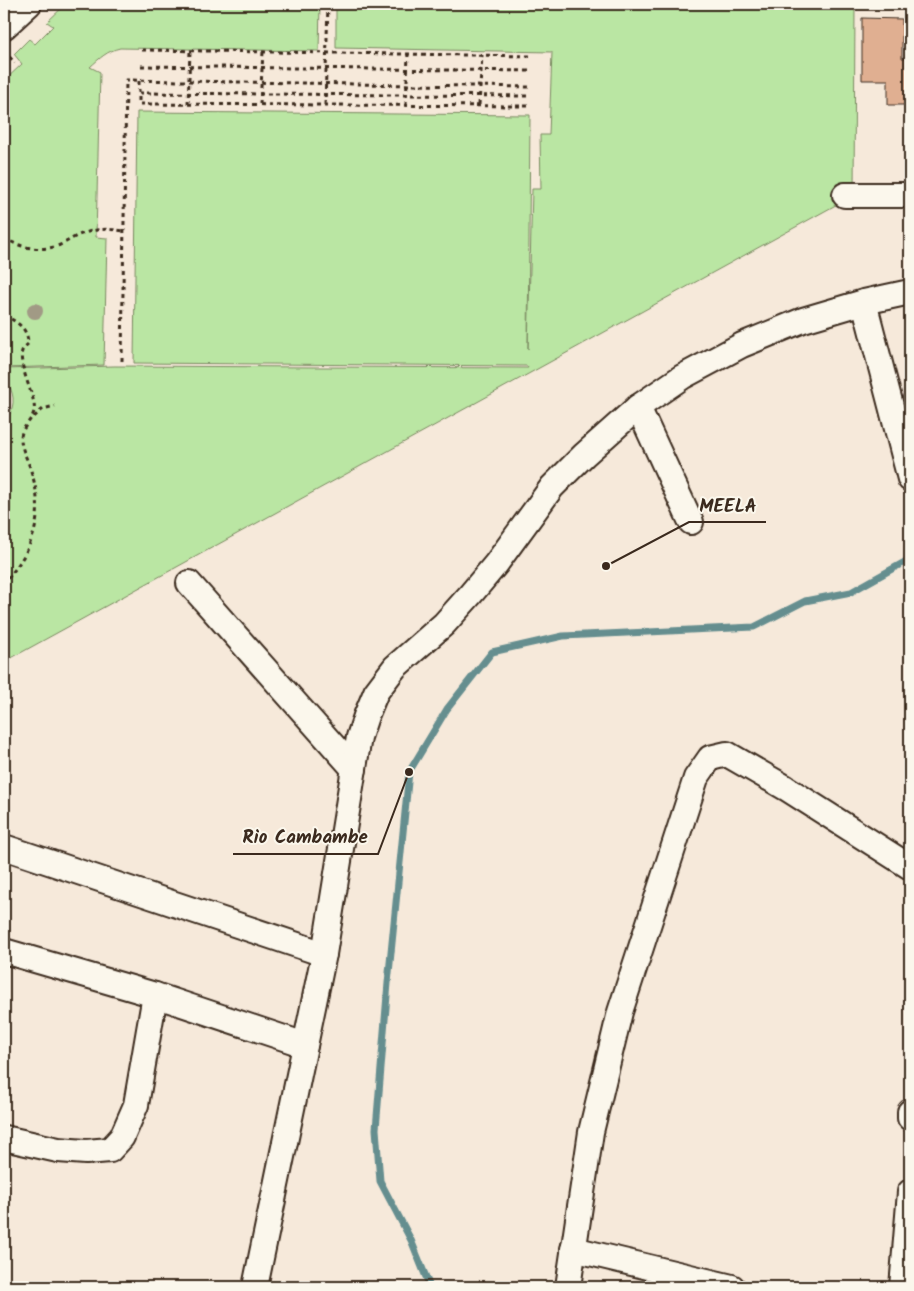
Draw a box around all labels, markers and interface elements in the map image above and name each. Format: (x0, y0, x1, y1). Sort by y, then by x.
callout: MEELA (689, 488, 766, 522)
text: MEELA (699, 492, 757, 522)
callout: Rio Cambambe (233, 820, 378, 854)
text: Rio Cambambe (242, 823, 368, 853)

